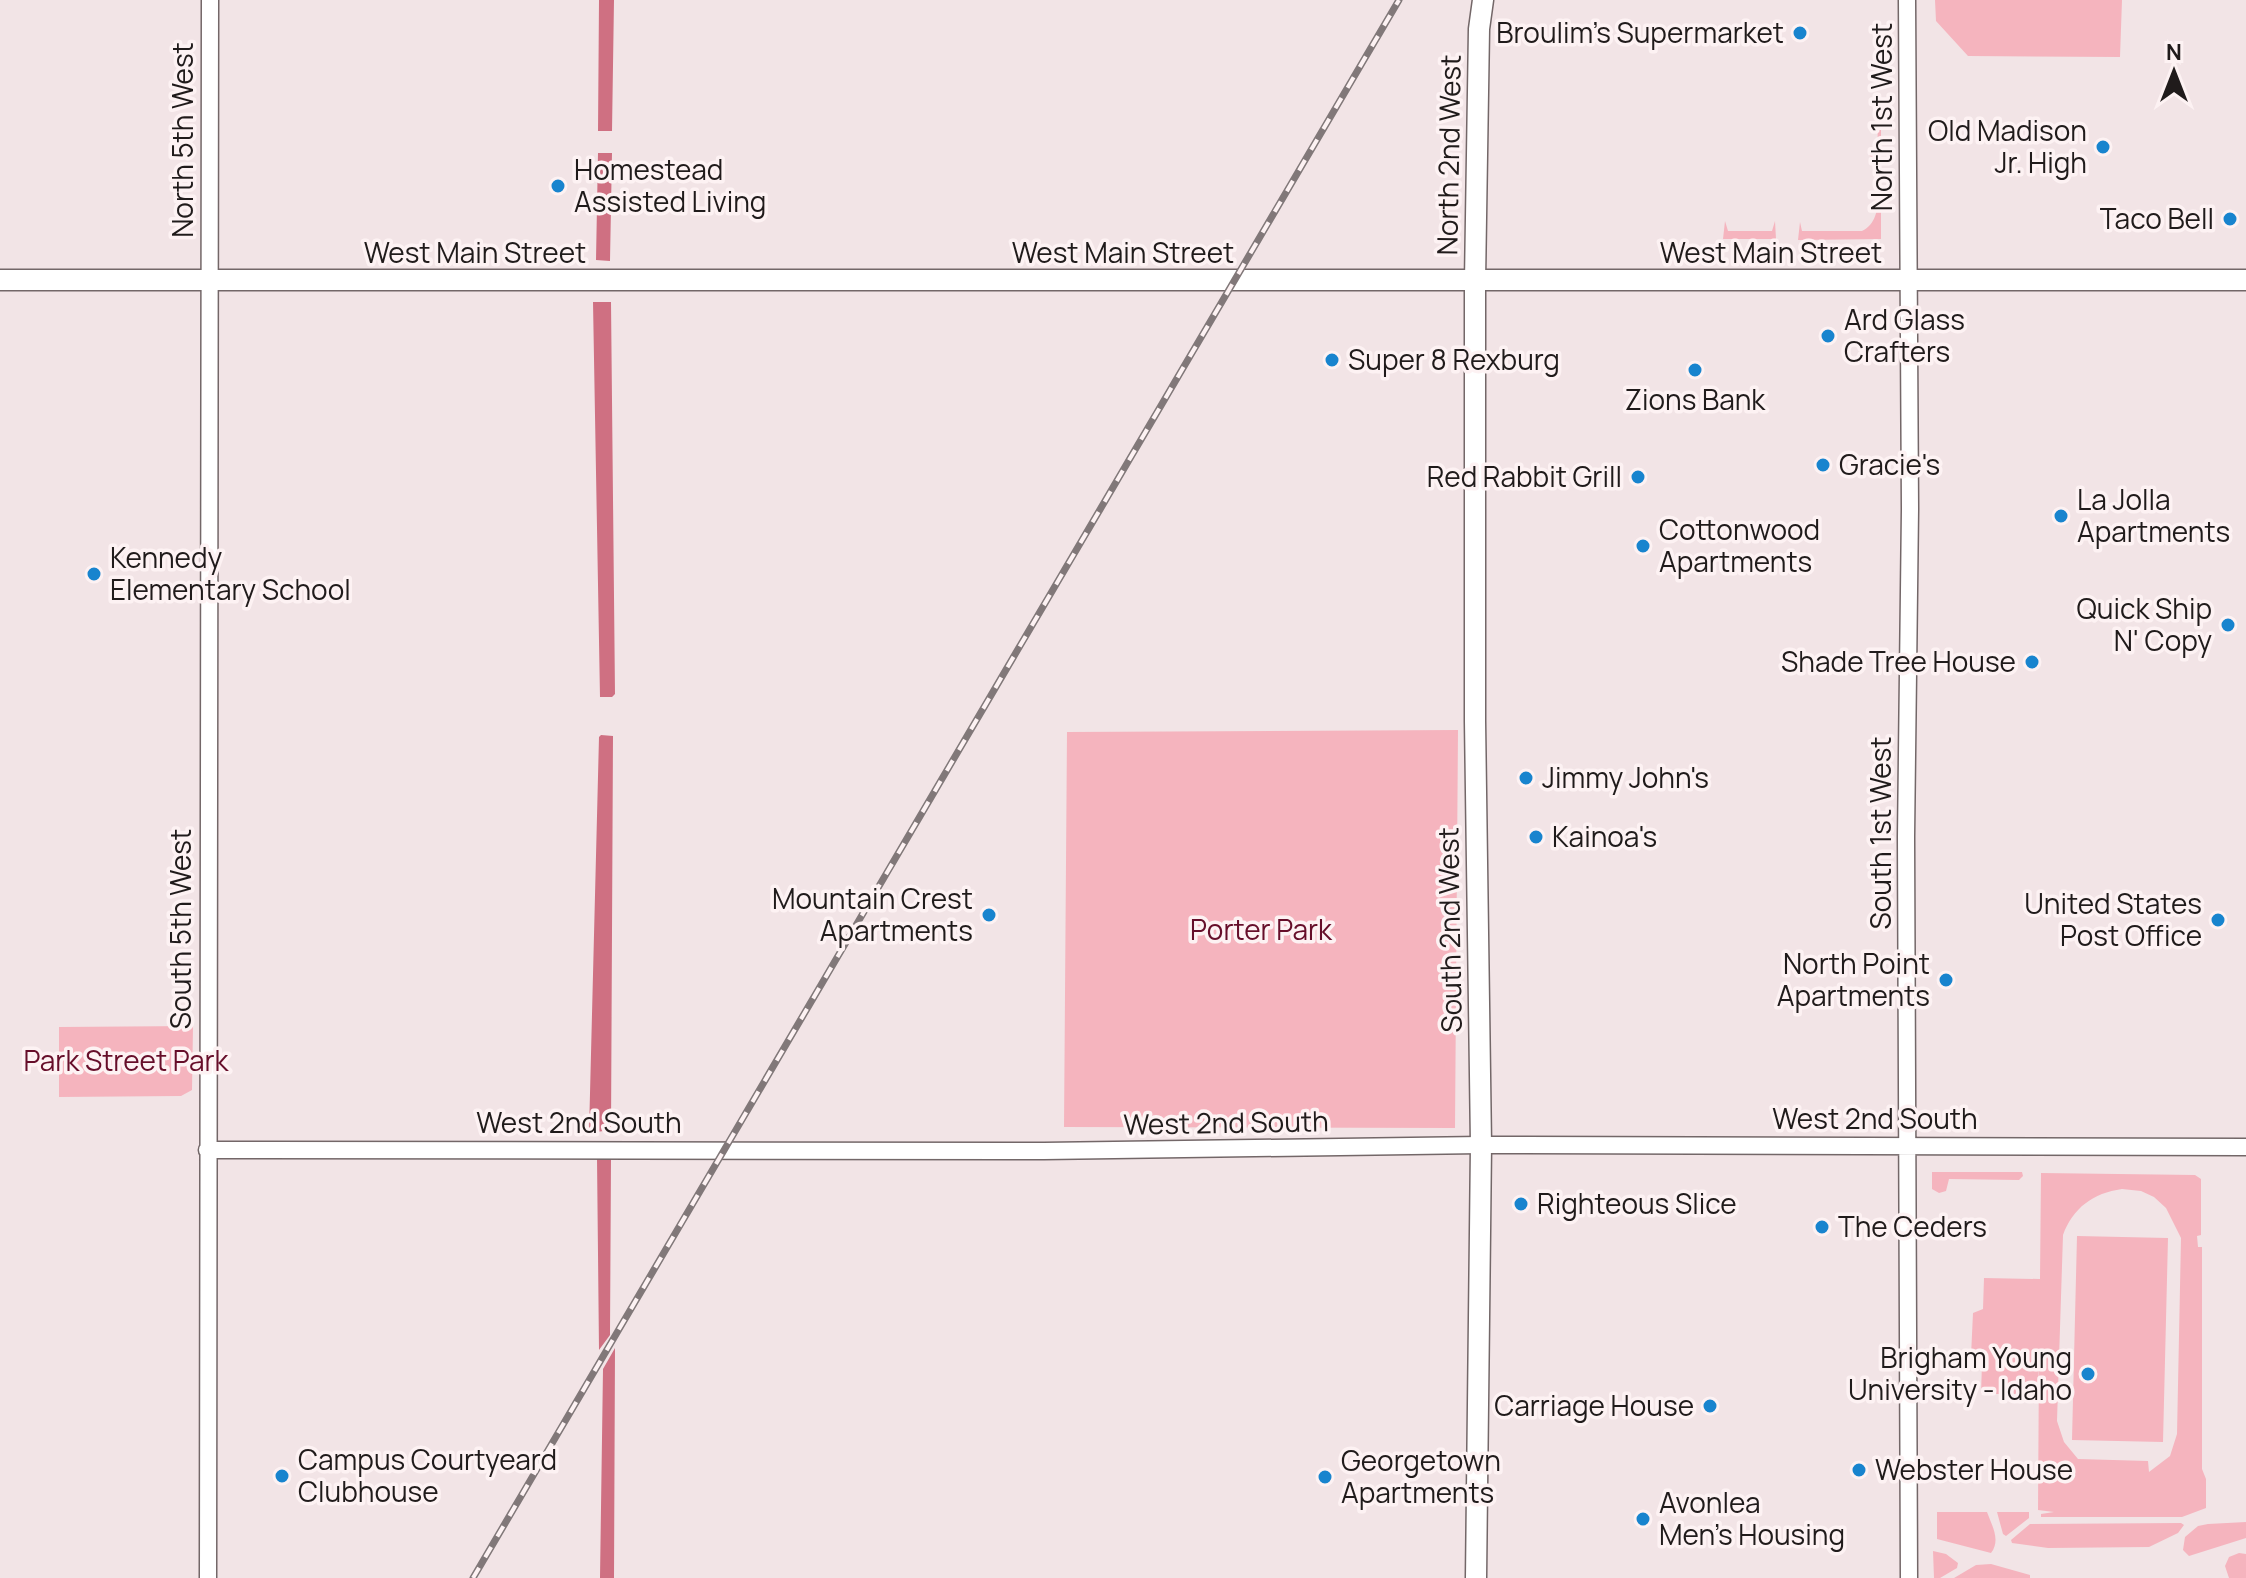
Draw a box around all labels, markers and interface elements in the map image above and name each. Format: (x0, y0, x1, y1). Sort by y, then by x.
place label: Broulim's Supermarket (1496, 13, 1784, 51)
street label: North 1st West (1862, 23, 1900, 211)
marker: Broulim's Supermarket (1791, 24, 1809, 42)
north arrow (2134, 32, 2214, 112)
text: N (2166, 37, 2182, 67)
street label: North 5th West (163, 42, 201, 238)
street label: North 2nd West (1427, 54, 1469, 256)
place label: Old Madison Jr. High (1928, 111, 2087, 181)
marker: Old Madison Jr. High (2094, 138, 2112, 156)
place label: Homestead Assisted Living (574, 150, 766, 220)
marker: Homestead Assisted Living (549, 177, 567, 195)
place label: Taco Bell (2100, 199, 2214, 237)
marker: Taco Bell (2221, 210, 2239, 228)
street label: West Main Street (364, 233, 586, 271)
street label: West Main Street (1012, 233, 1234, 271)
street label: West Main Street (1660, 233, 1882, 271)
place label: Ard Glass Crafters (1844, 300, 1965, 370)
marker: Ard Glass Crafters (1819, 327, 1837, 345)
place label: Super 8 Rexburg (1348, 340, 1560, 378)
marker: Super 8 Rexburg (1323, 351, 1341, 369)
marker: Zions Bank (1686, 361, 1704, 379)
place label: Zions Bank (1625, 380, 1766, 418)
place label: Gracie's (1839, 445, 1940, 483)
marker: Gracie's (1814, 456, 1832, 474)
place label: Red Rabbit Grill (1427, 457, 1622, 495)
marker: Red Rabbit Grill (1629, 468, 1647, 486)
place label: La Jolla Apartments (2077, 480, 2230, 550)
marker: La Jolla Apartments (2052, 507, 2070, 525)
place label: Cottonwood Apartments (1659, 510, 1820, 580)
marker: Cottonwood Apartments (1634, 537, 1652, 555)
place label: Kennedy Elementary School (110, 538, 351, 608)
marker: Kennedy Elementary School (85, 565, 103, 583)
place label: Quick Ship N' Copy (2077, 589, 2212, 659)
marker: Quick Ship N' Copy (2219, 616, 2237, 634)
place label: Shade Tree House (1781, 642, 2016, 680)
marker: Shade Tree House (2023, 653, 2041, 671)
street label: South 1st West (1861, 736, 1899, 930)
place label: Jimmy John's (1542, 758, 1709, 796)
marker: Jimmy John's (1517, 769, 1535, 787)
place label: Kainoa's (1552, 817, 1657, 855)
street label: South 2nd West (1428, 827, 1470, 1033)
marker: Kainoa's (1527, 828, 1545, 846)
street label: South 5th West (161, 829, 199, 1029)
place label: Mountain Crest Apartments (772, 879, 973, 949)
place label: United States Post Office (2024, 884, 2202, 954)
marker: Mountain Crest Apartments (980, 906, 998, 924)
park label: Porter Park (1190, 910, 1333, 948)
marker: United States Post Office (2209, 911, 2227, 929)
place label: North Point Apartments (1777, 944, 1930, 1014)
marker: North Point Apartments (1937, 971, 1955, 989)
park label: Park Street Park (23, 1041, 230, 1079)
street label: West 2nd South (1772, 1099, 1978, 1137)
street label: West 2nd South (1123, 1101, 1329, 1143)
street label: West 2nd South (476, 1103, 682, 1141)
place label: Righteous Slice (1537, 1184, 1737, 1222)
marker: Righteous Slice (1512, 1195, 1530, 1213)
place label: The Ceders (1838, 1207, 1987, 1245)
marker: The Ceders (1813, 1218, 1831, 1236)
place label: Brigham Young University - Idaho (1848, 1338, 2072, 1408)
marker: Brigham Young University - Idaho (2079, 1365, 2097, 1383)
place label: Carriage House (1494, 1386, 1694, 1424)
marker: Carriage House (1701, 1397, 1719, 1415)
place label: Campus Courtyeard Clubhouse (298, 1440, 557, 1510)
place label: Georgetown Apartments (1341, 1441, 1501, 1511)
place label: Webster House (1875, 1450, 2073, 1488)
marker: Webster House (1850, 1461, 1868, 1479)
marker: Campus Courtyeard Clubhouse (273, 1467, 291, 1485)
marker: Georgetown Apartments (1316, 1468, 1334, 1486)
place label: Avonlea Men's Housing (1659, 1483, 1845, 1553)
marker: Avonlea Men's Housing (1634, 1510, 1652, 1528)

